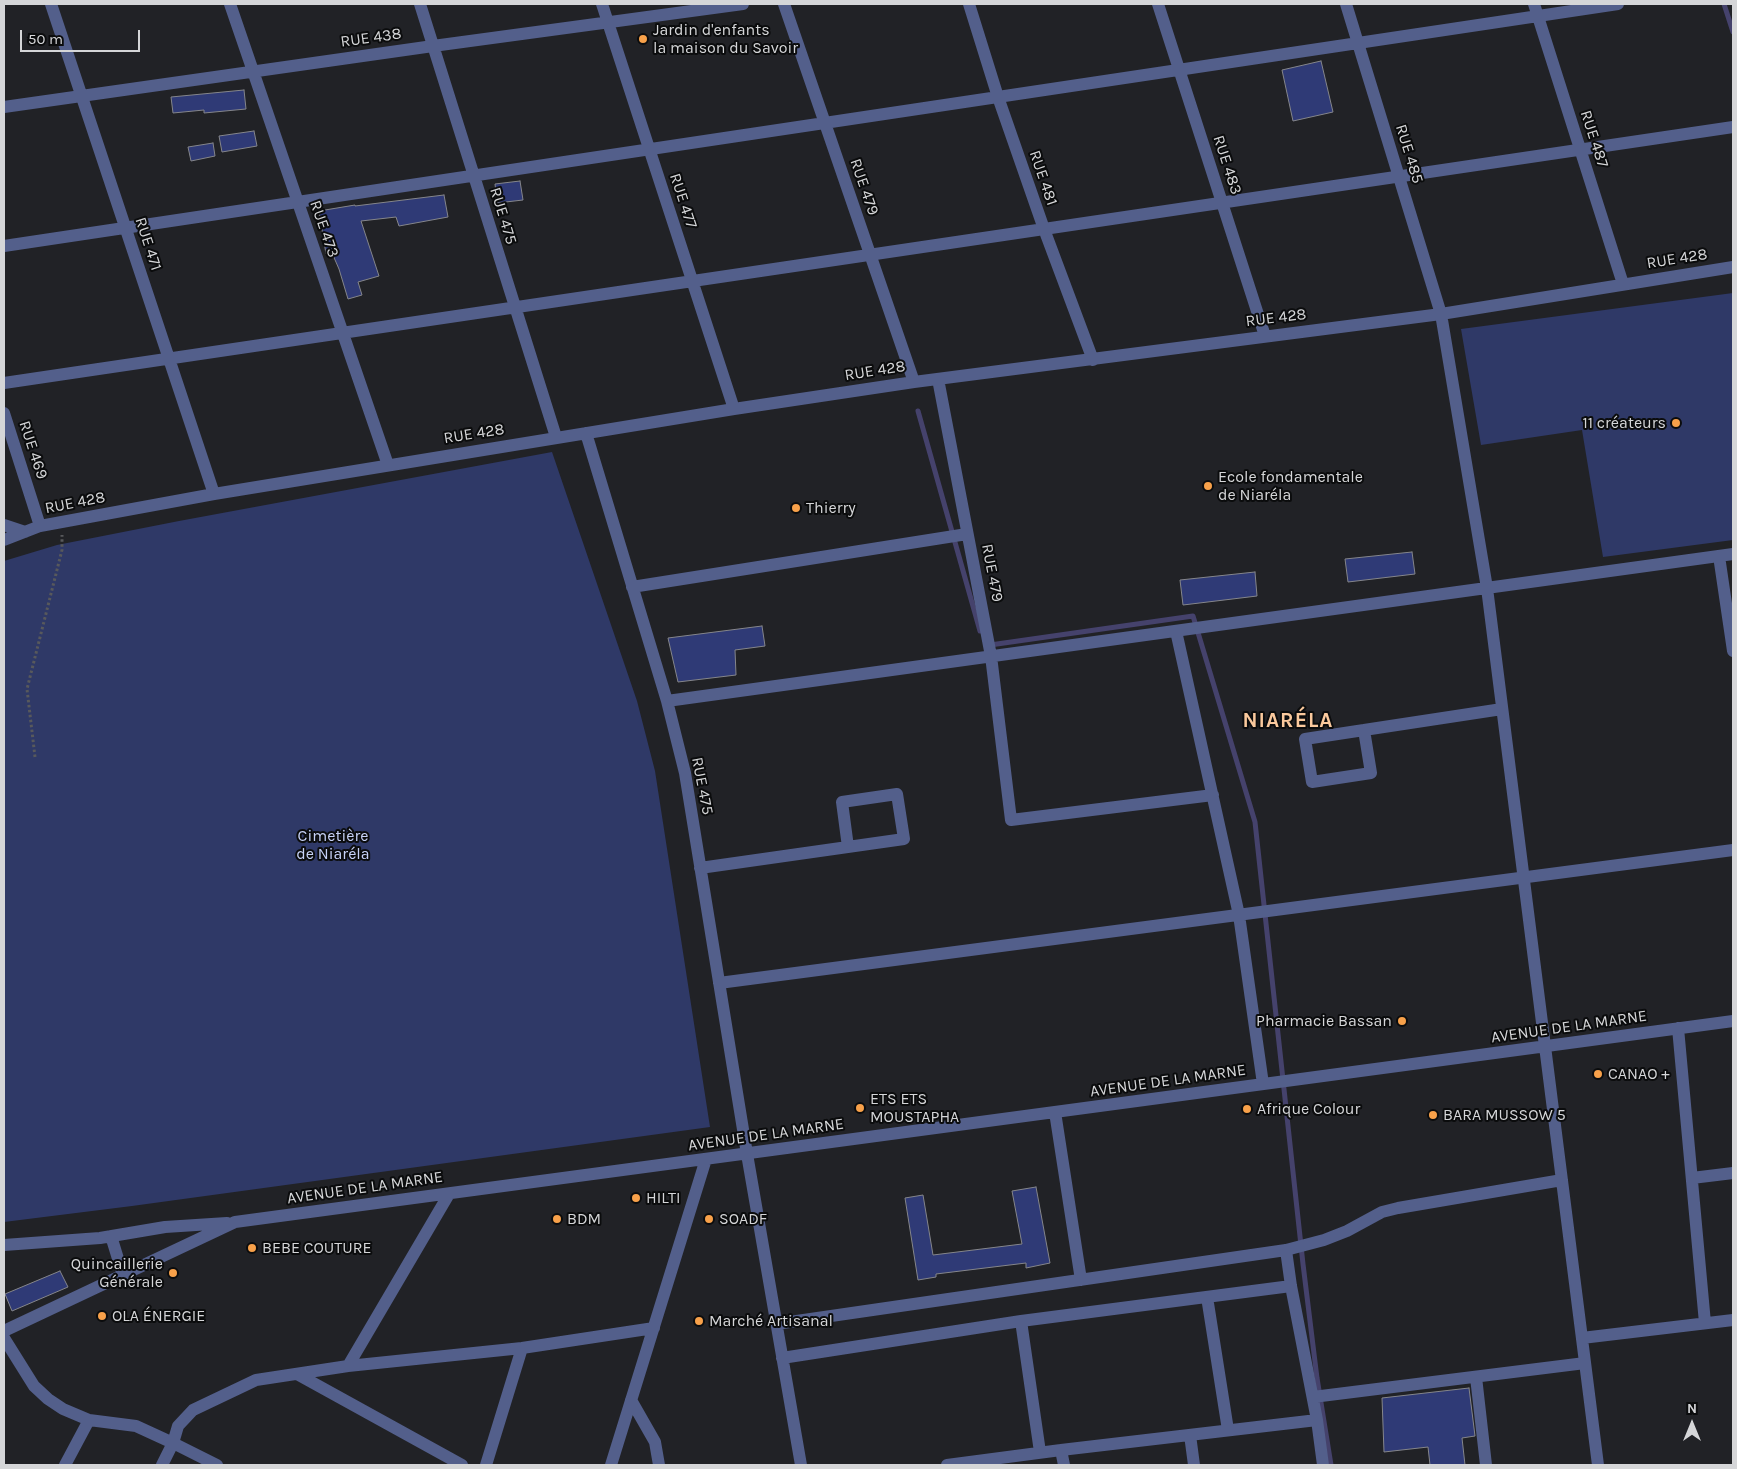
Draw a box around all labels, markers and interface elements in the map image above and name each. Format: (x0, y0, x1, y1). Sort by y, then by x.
scale bar (22, 20, 142, 52)
place label: Jardin d'enfants la maison du Savoir (653, 20, 798, 58)
street label: RUE 438 (339, 24, 403, 52)
text: 50 m (28, 30, 63, 48)
marker: Jardin d'enfants la maison du Savoir (637, 33, 649, 45)
street label: RUE 487 (1576, 108, 1612, 170)
street label: RUE 485 (1391, 122, 1427, 186)
street label: RUE 483 (1208, 133, 1246, 197)
street label: RUE 481 (1025, 148, 1061, 208)
street label: RUE 479 (845, 156, 883, 218)
street label: RUE 477 (665, 171, 701, 231)
street label: RUE 475 (485, 185, 521, 247)
street label: RUE 473 (305, 198, 343, 260)
street label: RUE 471 (130, 215, 166, 273)
street label: RUE 428 (1645, 245, 1709, 273)
street label: RUE 428 (1245, 305, 1307, 331)
street label: RUE 428 (843, 357, 907, 385)
place label: 11 créateurs (1582, 413, 1666, 433)
marker: 11 créateurs (1670, 417, 1682, 429)
street label: RUE 469 (15, 418, 51, 482)
street label: RUE 428 (442, 420, 506, 448)
place label: Ecole fondamentale de Niaréla (1218, 467, 1363, 505)
marker: Ecole fondamentale de Niaréla (1202, 480, 1214, 492)
street label: RUE 428 (43, 488, 107, 518)
place label: Thierry (806, 498, 856, 518)
marker: Thierry (790, 502, 802, 514)
street label: RUE 479 (977, 542, 1007, 604)
district label: NIARÉLA (1242, 708, 1334, 734)
street label: RUE 475 (687, 755, 717, 817)
park label: Cimetière de Niaréla (296, 826, 370, 864)
street label: AVENUE DE LA MARNE (1490, 1007, 1648, 1047)
place label: Pharmacie Bassan (1256, 1011, 1392, 1031)
marker: Pharmacie Bassan (1396, 1015, 1408, 1027)
street label: AVENUE DE LA MARNE (1089, 1061, 1247, 1101)
place label: CANAO + (1608, 1064, 1670, 1084)
marker: CANAO + (1592, 1068, 1604, 1080)
place label: ETS ETS MOUSTAPHA (870, 1089, 959, 1127)
place label: Afrique Colour (1257, 1099, 1360, 1119)
marker: ETS ETS MOUSTAPHA (854, 1102, 866, 1114)
marker: Afrique Colour (1241, 1103, 1253, 1115)
place label: BARA MUSSOW 5 (1443, 1105, 1566, 1125)
marker: BARA MUSSOW 5 (1427, 1109, 1439, 1121)
street label: AVENUE DE LA MARNE (687, 1115, 845, 1155)
street label: AVENUE DE LA MARNE (286, 1168, 444, 1208)
place label: HILTI (646, 1188, 680, 1208)
marker: HILTI (630, 1192, 642, 1204)
place label: BDM (567, 1209, 601, 1229)
place label: SOADF (719, 1209, 767, 1229)
marker: BDM (551, 1213, 563, 1225)
marker: SOADF (703, 1213, 715, 1225)
place label: BEBE COUTURE (262, 1238, 372, 1258)
marker: BEBE COUTURE (246, 1242, 258, 1254)
place label: Quincaillerie Générale (71, 1254, 163, 1292)
marker: Quincaillerie Générale (167, 1267, 179, 1279)
place label: OLA ÉNERGIE (112, 1306, 205, 1326)
marker: OLA ÉNERGIE (96, 1310, 108, 1322)
place label: Marché Artisanal (709, 1311, 833, 1331)
marker: Marché Artisanal (693, 1315, 705, 1327)
north arrow (1667, 1399, 1717, 1449)
text: N (1687, 1400, 1697, 1417)

